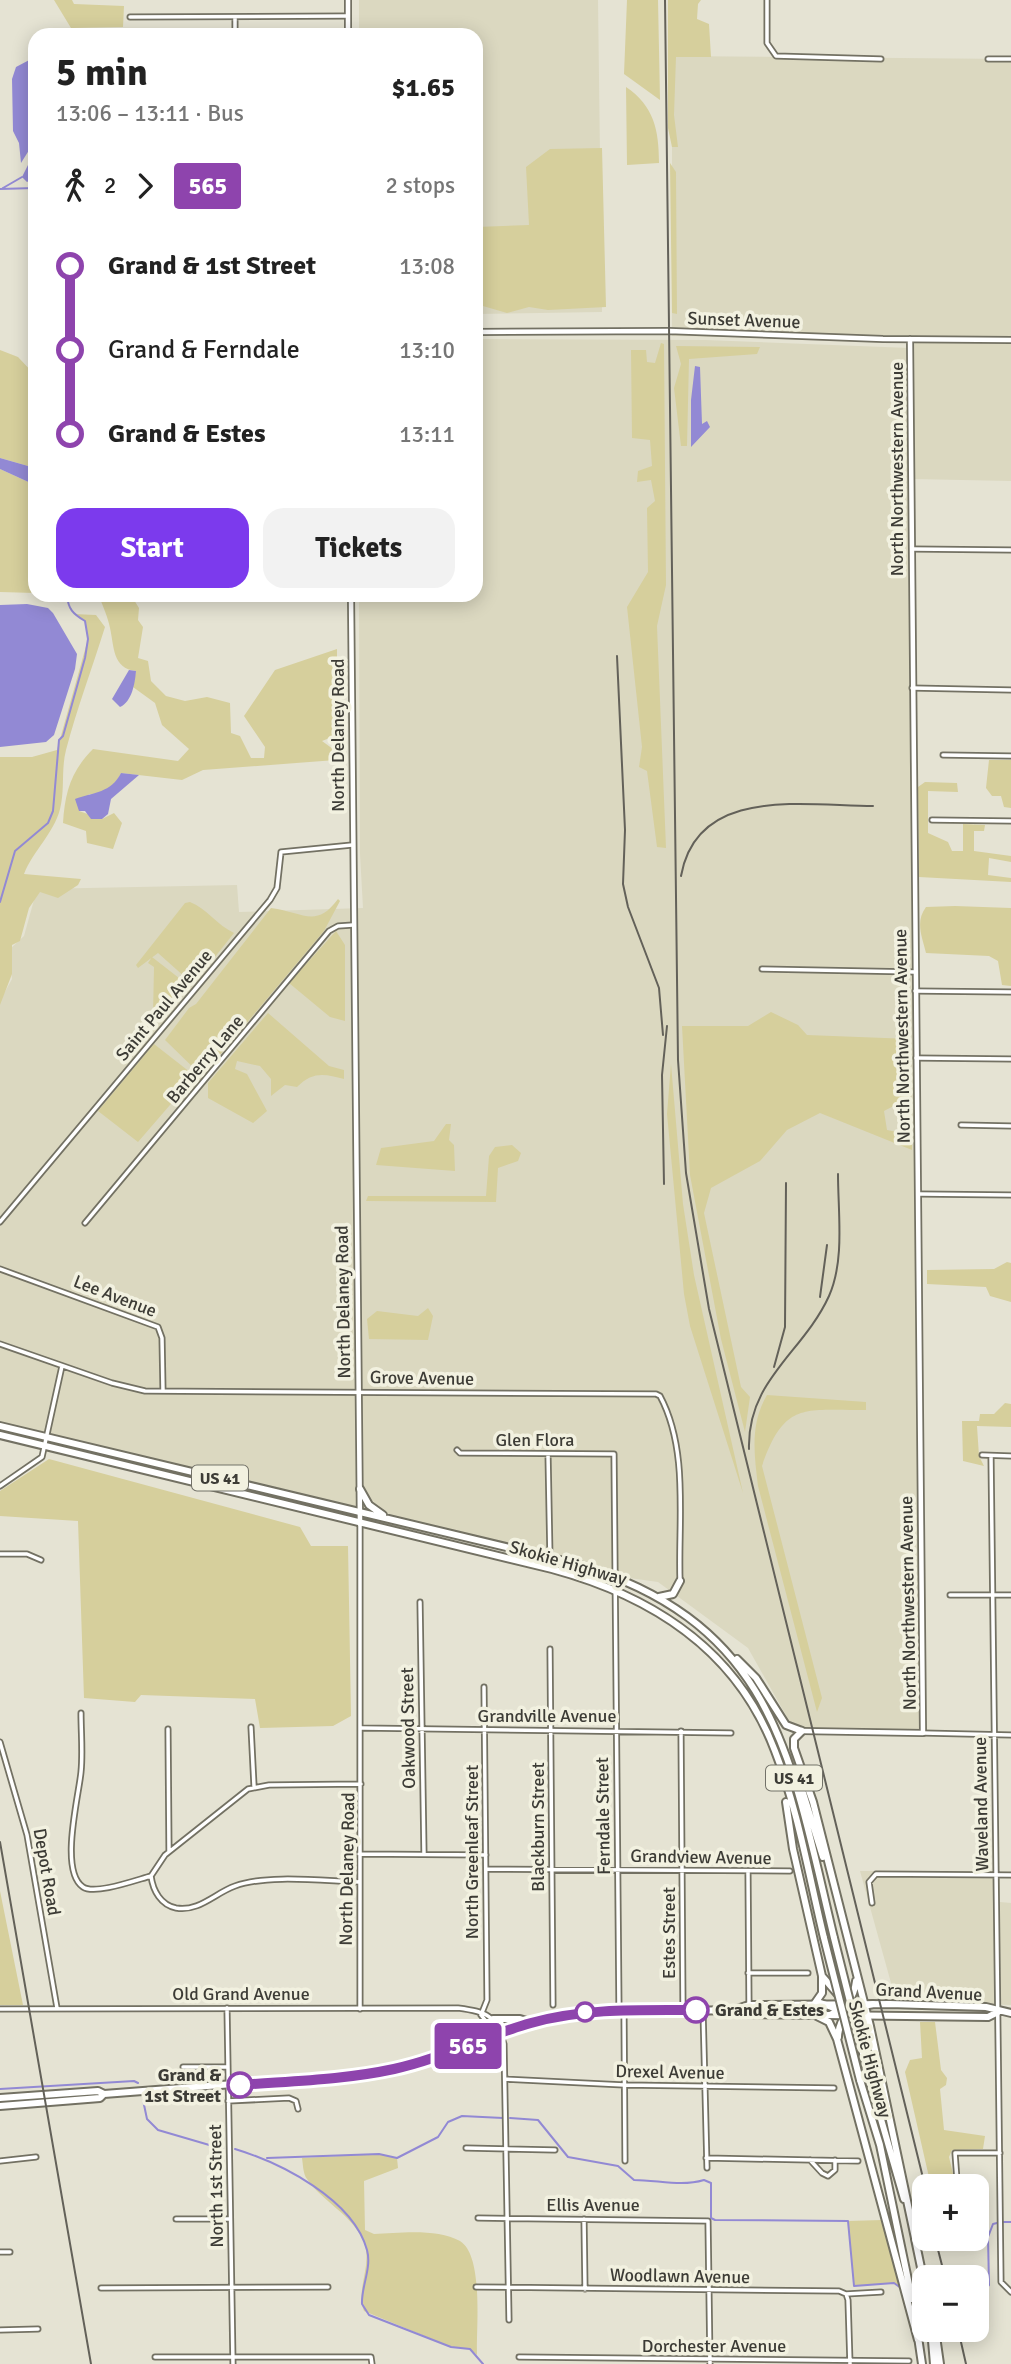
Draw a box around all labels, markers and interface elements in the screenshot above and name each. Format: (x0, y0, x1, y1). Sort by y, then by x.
text: 5 min (56, 49, 148, 96)
text: $1.65 (391, 72, 455, 104)
text: 13:06 – 13:11 · Bus (56, 99, 244, 128)
icon: walk (56, 167, 94, 205)
icon: forward (126, 167, 164, 205)
text: 2 (104, 171, 116, 200)
text: 565 (188, 171, 227, 201)
text: 2 stops (385, 171, 455, 200)
text: Grand & 1st Street (108, 250, 316, 282)
text: 13:08 (399, 252, 455, 281)
street label: Sunset Avenue (687, 307, 801, 333)
text: Grand & Ferndale (108, 334, 300, 366)
text: 13:10 (399, 336, 455, 365)
street label: North Northwestern Avenue (886, 362, 908, 576)
text: Grand & Estes (108, 418, 266, 450)
text: 13:11 (399, 420, 455, 449)
button: Start (56, 508, 249, 588)
button: Tickets (263, 508, 455, 588)
street label: North Delaney Road (327, 658, 349, 812)
street label: North Northwestern Avenue (889, 929, 915, 1143)
street label: Saint Paul Avenue (111, 945, 217, 1065)
street label: Barberry Lane (162, 1010, 248, 1108)
street label: North Delaney Road (331, 1225, 355, 1379)
street label: Lee Avenue (70, 1270, 160, 1322)
street label: Grove Avenue (370, 1366, 474, 1390)
street label: Glen Flora (496, 1429, 574, 1451)
road number: US 41 (192, 1466, 248, 1490)
street label: North Northwestern Avenue (895, 1496, 921, 1710)
street label: Skokie Highway (507, 1536, 630, 1590)
street label: Oakwood Street (396, 1667, 420, 1789)
street label: Grandville Avenue (478, 1705, 616, 1727)
street label: Waveland Avenue (969, 1737, 993, 1871)
street label: Ferndale Street (591, 1757, 615, 1875)
street label: Blackburn Street (527, 1762, 549, 1892)
street label: North Greenleaf Street (461, 1765, 483, 1939)
road number: US 41 (766, 1766, 822, 1790)
street label: North Delaney Road (335, 1792, 359, 1946)
street label: Depot Road (29, 1827, 65, 1917)
street label: Grandview Avenue (630, 1845, 772, 1869)
street label: Estes Street (658, 1887, 680, 1979)
street label: Grand Avenue (875, 1978, 983, 2006)
street label: Old Grand Avenue (172, 1983, 310, 2005)
marker: Grand & Estes (683, 1997, 709, 2023)
street label: Skokie Highway (844, 1998, 896, 2121)
place label: Grand & Estes (715, 1999, 824, 2021)
unlabelled marker (575, 2002, 595, 2022)
line badge: 565 (428, 2023, 508, 2069)
text: 565 (449, 2031, 487, 2061)
street label: Drexel Avenue (615, 2060, 725, 2084)
place label: Grand & 1st Street (144, 2064, 221, 2107)
marker: Grand & 1st Street (227, 2072, 253, 2098)
street label: North 1st Street (204, 2124, 228, 2248)
map controls (912, 2174, 989, 2342)
button: + (912, 2174, 989, 2251)
street label: Ellis Avenue (546, 2194, 640, 2216)
street label: Woodlawn Avenue (610, 2264, 750, 2288)
button: − (912, 2265, 989, 2342)
street label: Dorchester Avenue (642, 2335, 786, 2357)

